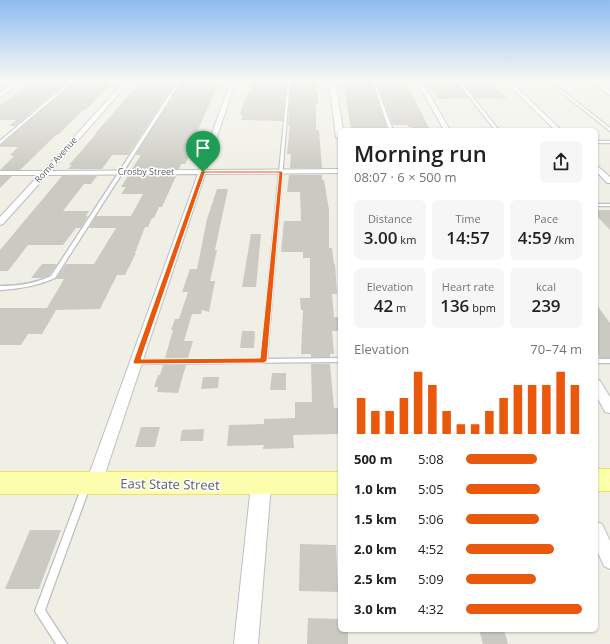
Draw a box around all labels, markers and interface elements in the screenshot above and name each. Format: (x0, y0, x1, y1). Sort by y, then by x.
pin (186, 131, 220, 172)
street label: Rome Avenue (31, 134, 80, 186)
icon: arrive (192, 137, 214, 159)
text: Morning run (354, 138, 487, 168)
button: share (540, 141, 582, 183)
street label: Crosby Street (118, 165, 174, 178)
text: 08:07 · 6 × 500 m (354, 168, 457, 186)
text: Distance (368, 211, 412, 226)
text: Time (455, 211, 481, 226)
text: Pace (534, 211, 558, 226)
text: 3.00 (364, 226, 398, 249)
text: 14:57 (446, 226, 490, 249)
text: 4:59 (518, 226, 551, 249)
text: km (398, 232, 416, 247)
text: /km (551, 232, 574, 247)
text: Elevation (367, 279, 413, 294)
text: Heart rate (442, 279, 494, 294)
text: kcal (536, 279, 556, 294)
text: 42 (374, 294, 393, 317)
text: 136 (440, 294, 469, 317)
text: 239 (531, 294, 561, 317)
text: m (393, 300, 406, 315)
text: bpm (469, 300, 496, 315)
text: Elevation (354, 340, 409, 358)
text: 70–74 m (530, 340, 582, 358)
text: 500 m (354, 450, 392, 468)
text: 5:08 (418, 450, 444, 468)
street label: East State Street (120, 474, 220, 494)
text: 1.0 km (354, 480, 397, 498)
text: 5:05 (418, 480, 444, 498)
text: 1.5 km (354, 510, 397, 528)
text: 5:06 (418, 510, 444, 528)
text: 2.0 km (354, 540, 397, 558)
text: 4:52 (418, 540, 444, 558)
text: 2.5 km (354, 570, 397, 588)
text: 5:09 (418, 570, 444, 588)
text: 3.0 km (354, 600, 397, 618)
text: 4:32 (418, 600, 444, 618)

